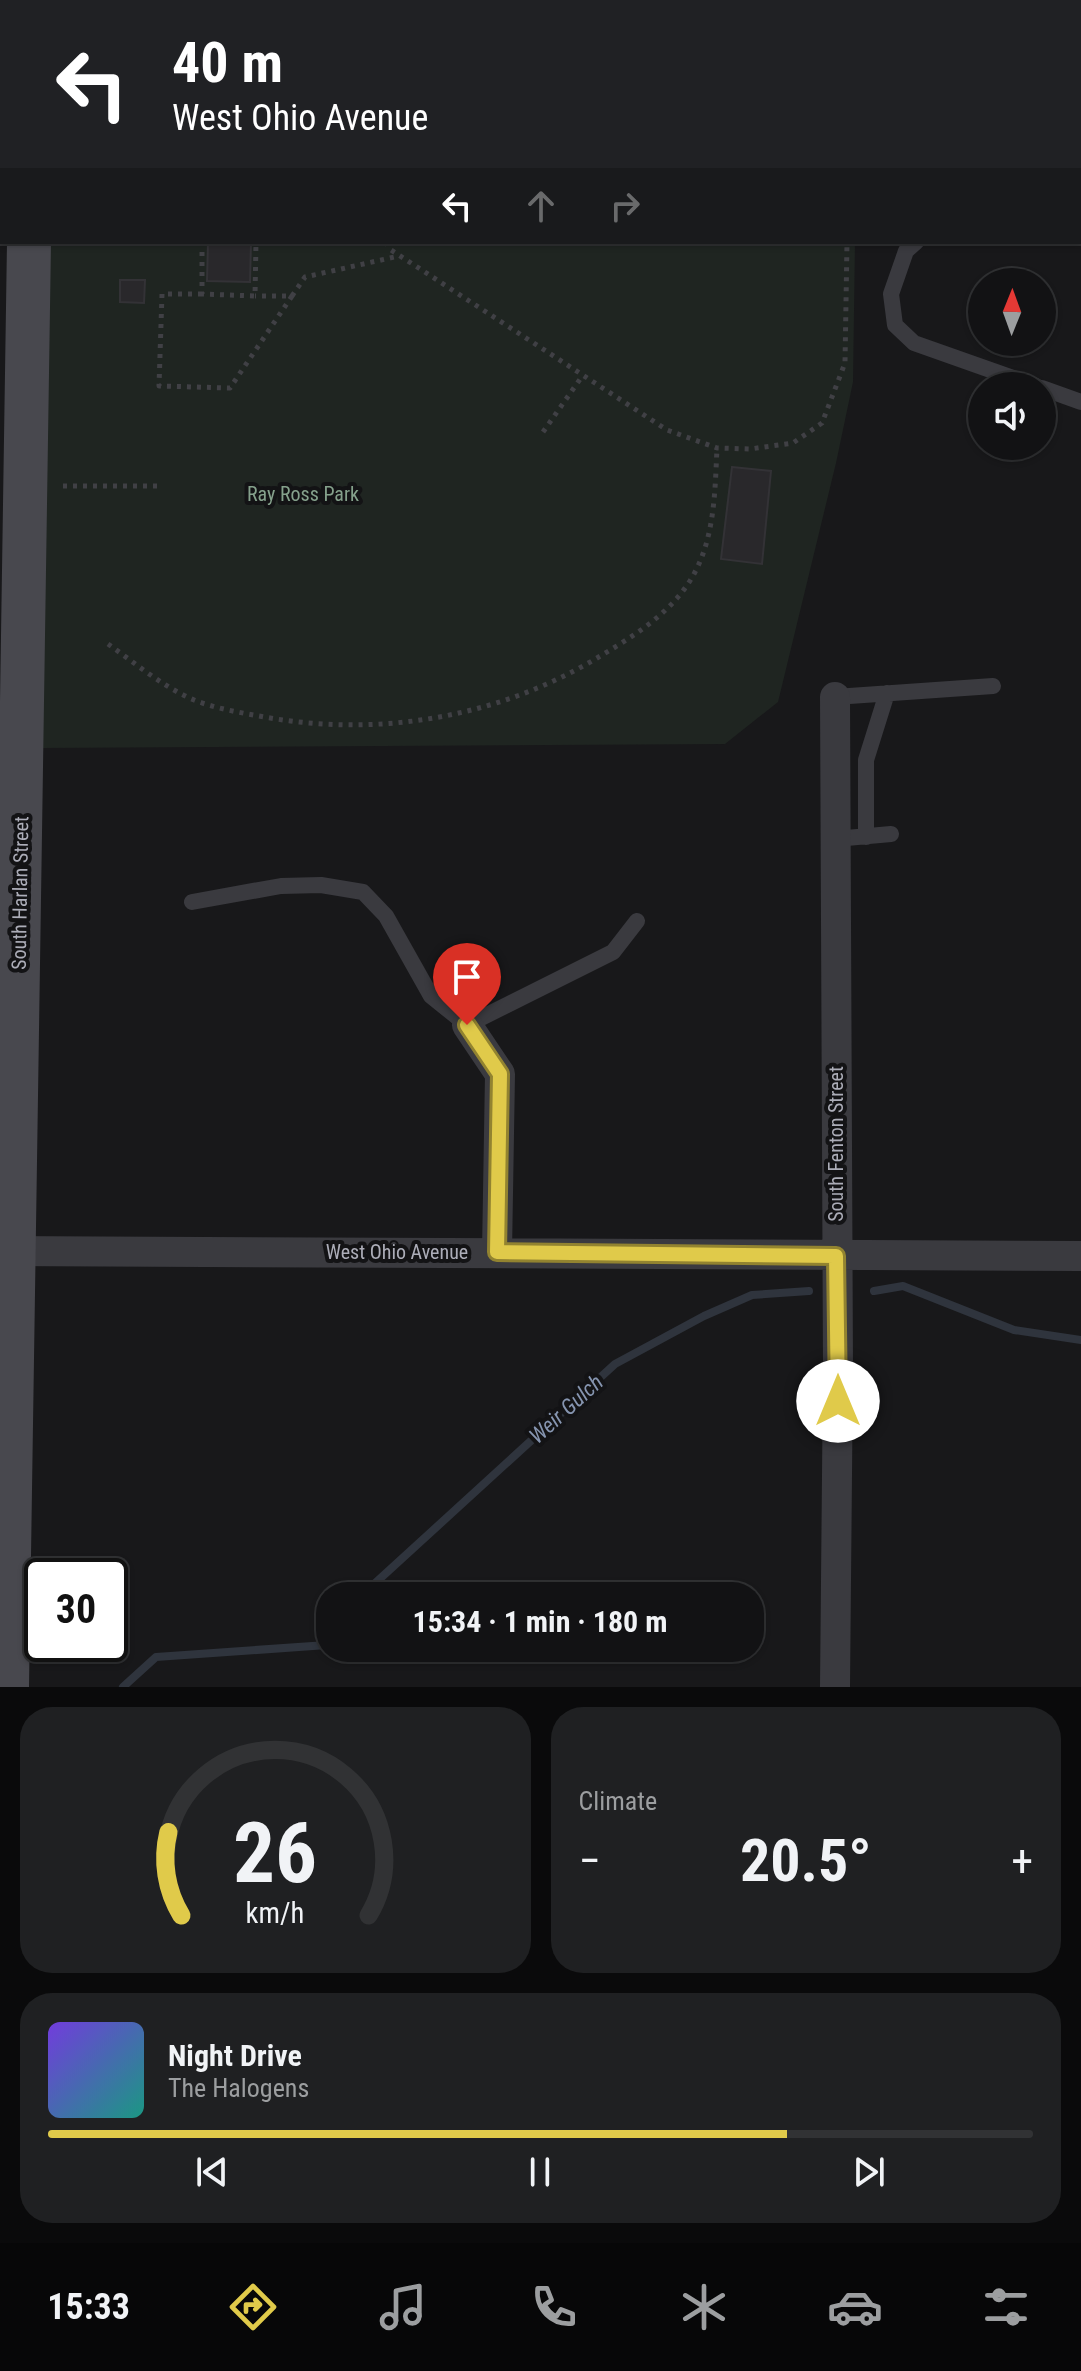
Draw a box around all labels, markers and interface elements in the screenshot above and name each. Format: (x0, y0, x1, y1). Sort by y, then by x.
text: 40 m (172, 30, 283, 96)
icon: left (40, 32, 144, 136)
text: West Ohio Avenue (172, 97, 428, 139)
icon: left (435, 184, 479, 228)
icon: ahead (519, 184, 563, 228)
icon: right (603, 184, 647, 228)
north arrow (968, 268, 1056, 356)
map controls (968, 268, 1056, 460)
button: sound (968, 372, 1056, 460)
park label: Ray Ross Park (247, 482, 359, 506)
street label: South Harlan Street (7, 816, 33, 970)
pin (433, 943, 501, 1025)
icon: arrive (445, 955, 489, 999)
street label: South Fenton Street (824, 1066, 848, 1222)
street label: West Ohio Avenue (326, 1240, 468, 1264)
position arrow (796, 1359, 880, 1443)
water label: Weir Gulch (524, 1369, 608, 1449)
speed limit sign: 30 (24, 1558, 128, 1662)
text: 15:34 · 1 min · 180 m (413, 1604, 667, 1639)
text: Climate (579, 1786, 657, 1816)
text: 26 (233, 1805, 317, 1902)
text: 20.5° (740, 1825, 872, 1896)
text: − (579, 1835, 601, 1887)
text: + (1011, 1835, 1033, 1887)
text: km/h (246, 1896, 305, 1930)
text: Night Drive (168, 2038, 302, 2073)
text: The Halogens (168, 2073, 309, 2103)
icon: previous (190, 2150, 234, 2194)
icon: pause (518, 2150, 562, 2194)
icon: next (847, 2150, 891, 2194)
icon: directions (225, 2279, 281, 2335)
icon: music (375, 2279, 431, 2335)
icon: phone (526, 2279, 582, 2335)
icon: climate (676, 2279, 732, 2335)
icon: car (827, 2279, 883, 2335)
icon: filters (978, 2279, 1034, 2335)
text: 15:33 (47, 2286, 130, 2328)

